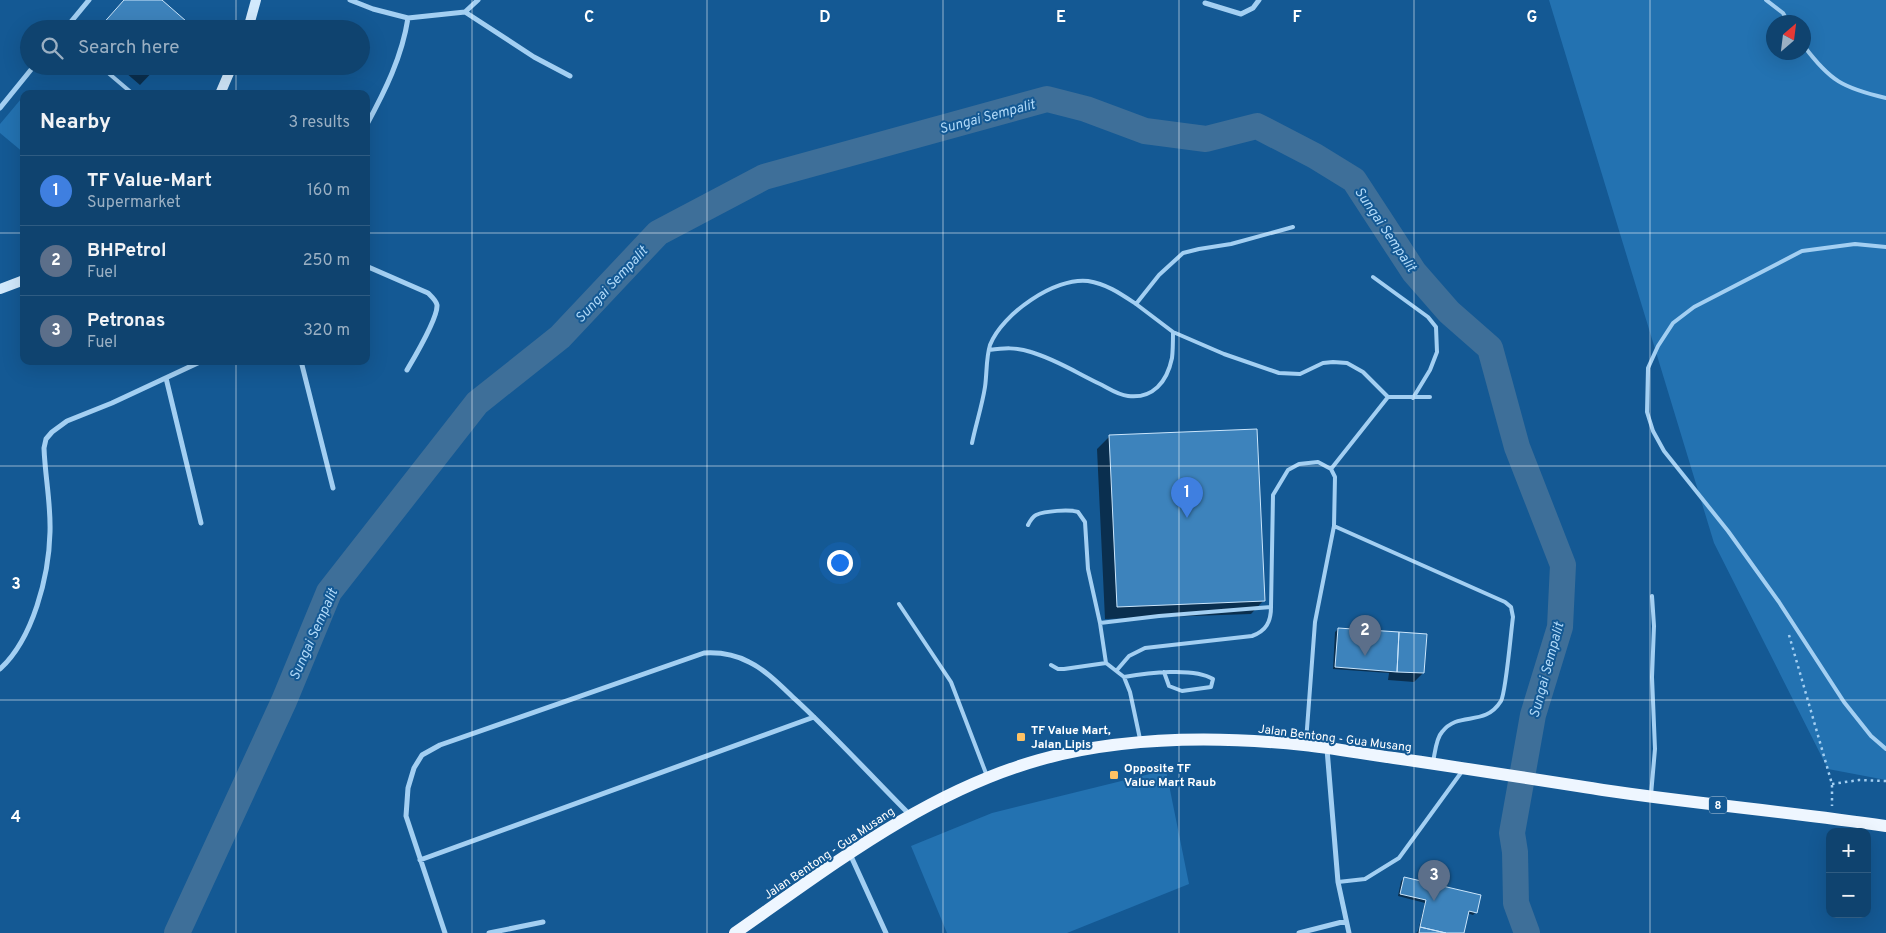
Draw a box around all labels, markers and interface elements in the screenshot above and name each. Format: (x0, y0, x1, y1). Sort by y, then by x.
text: C (584, 8, 594, 28)
text: D (819, 8, 831, 28)
text: E (1056, 8, 1066, 28)
text: F (1292, 8, 1302, 28)
text: G (1527, 8, 1537, 28)
north arrow (1766, 15, 1811, 60)
search box (20, 20, 370, 75)
icon: search (38, 34, 66, 62)
text: Search here (78, 36, 180, 60)
water label: Sungai Sempalit (938, 96, 1038, 138)
text: Nearby (40, 109, 111, 136)
text: 3 results (288, 113, 350, 133)
text: TF Value-Mart (87, 169, 212, 193)
text: 1 (53, 181, 59, 201)
text: 160 m (307, 181, 350, 201)
water label: Sungai Sempalit (1350, 184, 1420, 276)
text: Supermarket (87, 193, 181, 213)
text: BHPetrol (87, 239, 167, 263)
water label: Sungai Sempalit (572, 242, 653, 327)
text: 2 (51, 251, 61, 271)
text: 250 m (303, 251, 350, 271)
text: Fuel (87, 263, 117, 283)
text: Petronas (87, 309, 165, 333)
text: 3 (51, 321, 61, 341)
text: 320 m (303, 321, 350, 341)
text: Fuel (87, 333, 117, 353)
pin: 1 (1171, 477, 1203, 518)
your location (827, 550, 853, 576)
text: 3 (11, 575, 21, 595)
water label: Sungai Sempalit (287, 585, 343, 683)
pin: 2 (1349, 615, 1381, 656)
water label: Sungai Sempalit (1527, 620, 1569, 720)
street label: Jalan Bentong - Gua Musang (1257, 722, 1413, 756)
place label: TF Value Mart, Jalan Lipis (1031, 723, 1111, 753)
marker: TF Value Mart, Jalan Lipis (1015, 731, 1027, 743)
place label: Opposite TF Value Mart Raub (1124, 761, 1216, 791)
marker: Opposite TF Value Mart Raub (1108, 769, 1120, 781)
road number: 8 (1709, 796, 1727, 814)
street label: Jalan Bentong - Gua Musang (761, 804, 898, 904)
text: 4 (11, 808, 21, 828)
map controls (1826, 828, 1871, 918)
button: + (1826, 828, 1871, 873)
pin: 3 (1418, 860, 1450, 901)
button: − (1826, 873, 1871, 918)

